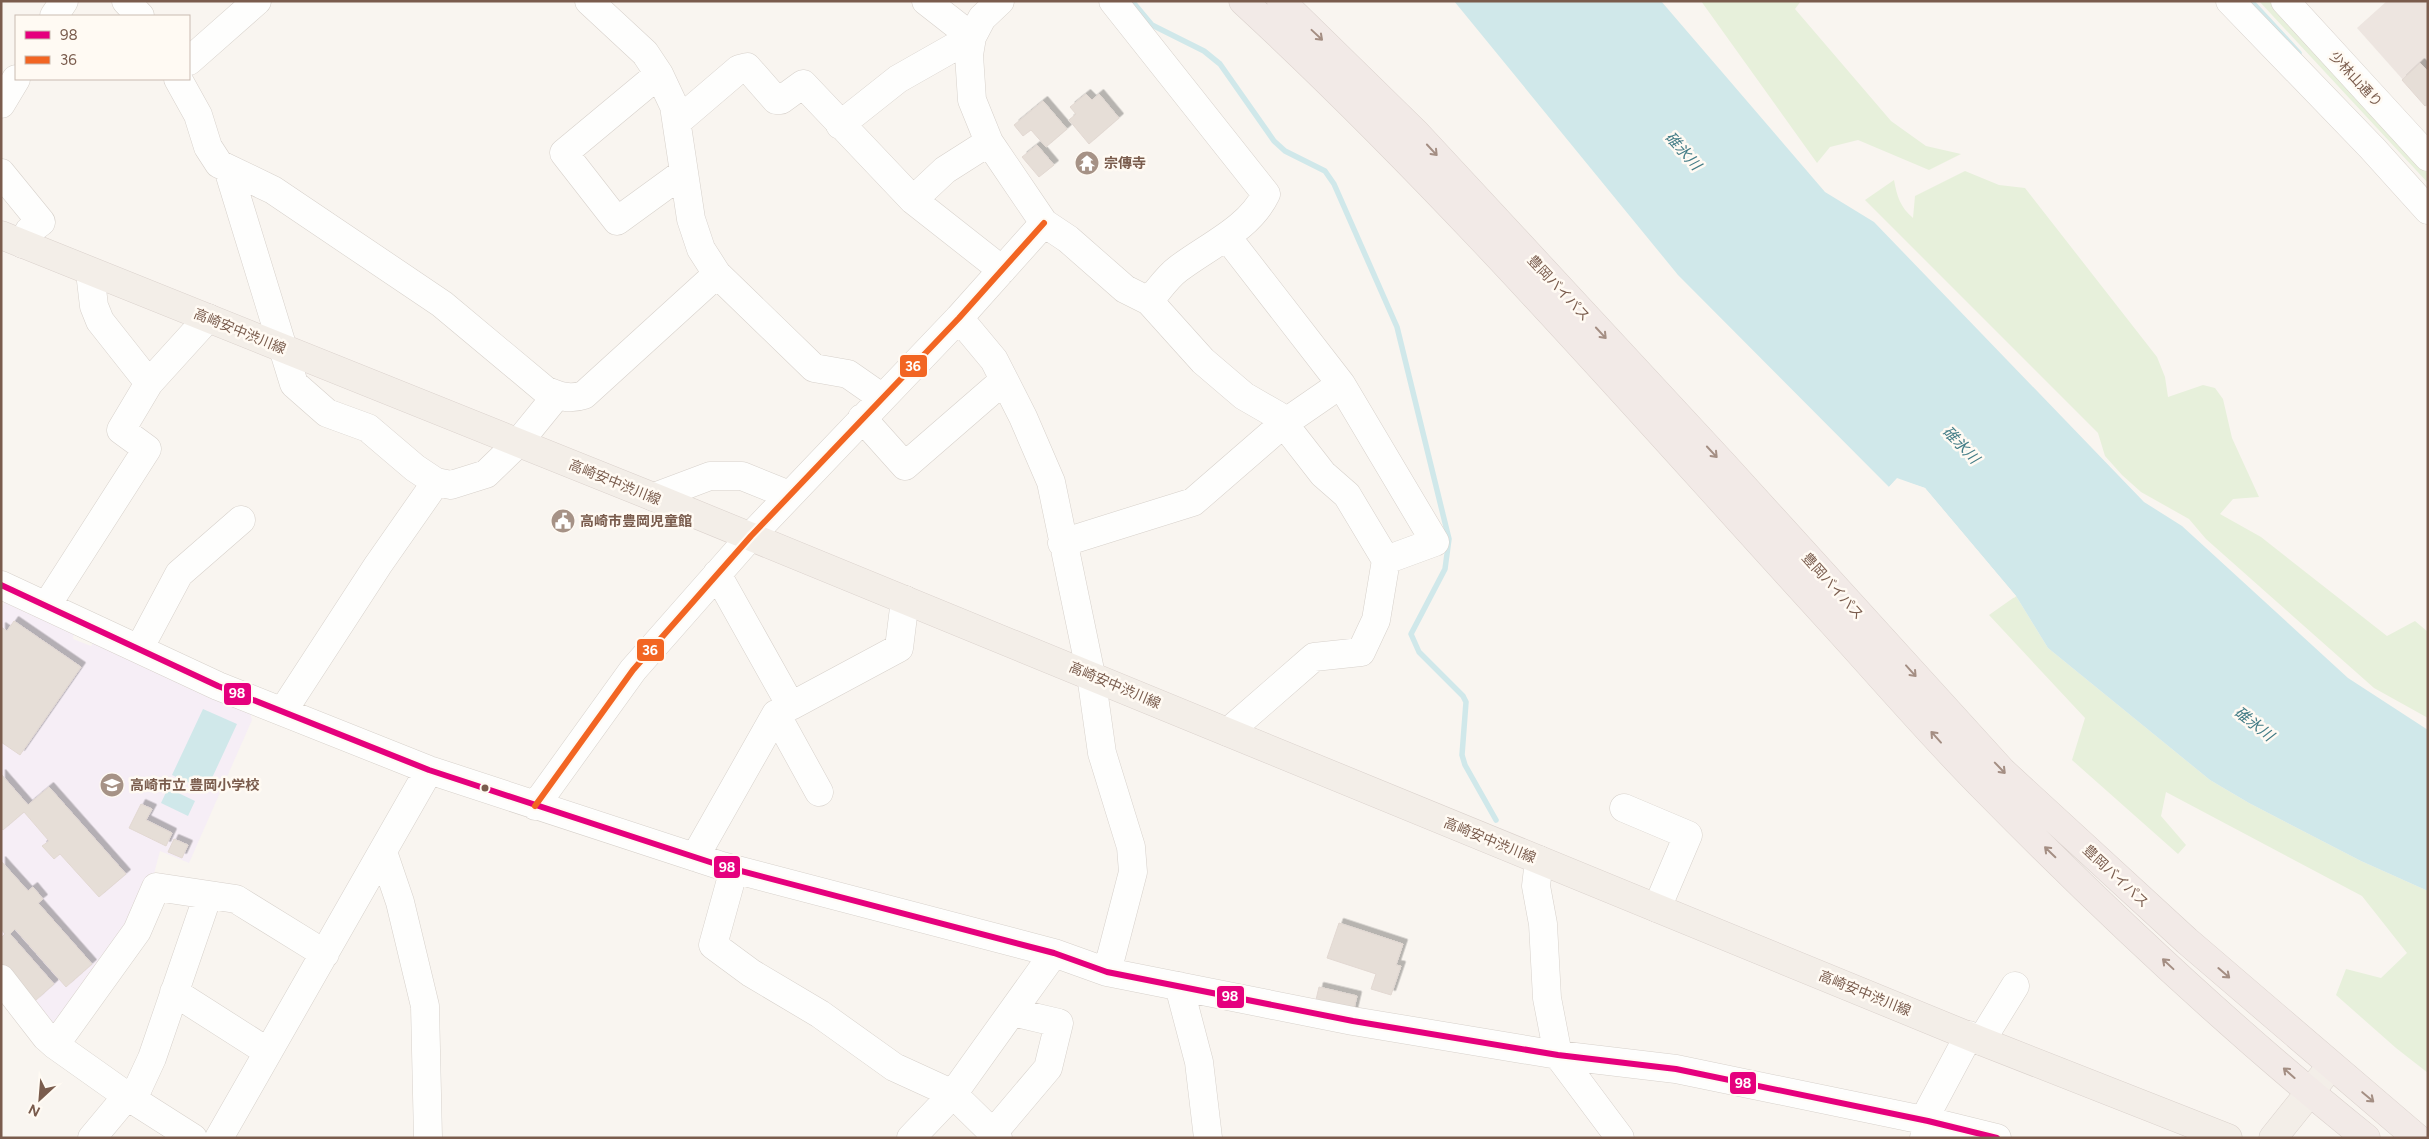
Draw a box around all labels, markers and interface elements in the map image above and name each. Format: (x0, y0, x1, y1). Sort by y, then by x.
legend (15, 15, 190, 80)
text: 98 (60, 26, 78, 44)
one-way arrow (1310, 29, 1323, 41)
street label: 少林山通り (2326, 48, 2386, 111)
text: 36 (60, 51, 77, 69)
water label: 碓氷川 (1661, 128, 1706, 175)
one-way arrow (1426, 143, 1438, 156)
temple icon: 宗傳寺 (1074, 150, 1100, 176)
place label: 宗傳寺 (1104, 155, 1146, 172)
street label: 豊岡バイパス (1524, 252, 1593, 325)
street label: 高崎安中渋川線 (191, 305, 288, 358)
one-way arrow (1595, 327, 1607, 340)
line badge: 36 (899, 354, 928, 378)
text: 36 (905, 358, 921, 375)
water label: 碓氷川 (1939, 423, 1984, 469)
one-way arrow (1706, 446, 1718, 459)
street label: 高崎安中渋川線 (566, 456, 663, 509)
public building icon: 高崎市豊岡児童館 (550, 508, 576, 534)
place label: 高崎市豊岡児童館 (580, 513, 692, 530)
street label: 豊岡バイパス (1798, 550, 1867, 623)
line badge: 36 (636, 638, 665, 662)
text: 36 (642, 642, 658, 659)
street label: 高崎安中渋川線 (1066, 658, 1163, 712)
one-way arrow (1905, 664, 1917, 677)
line badge: 98 (223, 682, 252, 706)
text: 98 (229, 685, 245, 702)
water label: 碓氷川 (2231, 703, 2279, 746)
one-way arrow (1930, 730, 1942, 743)
one-way arrow (1994, 762, 2006, 775)
school or university icon: 高崎市立 豊岡小学校 (99, 772, 125, 798)
place label: 高崎市立 豊岡小学校 (130, 777, 259, 794)
unlabelled marker (480, 783, 490, 793)
street label: 高崎安中渋川線 (1441, 814, 1538, 867)
street label: 豊岡バイパス (2079, 842, 2152, 911)
one-way arrow (2044, 846, 2056, 858)
line badge: 98 (713, 855, 741, 879)
text: 98 (719, 859, 735, 876)
one-way arrow (2161, 959, 2174, 970)
street label: 高崎安中渋川線 (1816, 967, 1913, 1020)
one-way arrow (2217, 967, 2230, 979)
line badge: 98 (1216, 985, 1245, 1009)
text: 98 (1222, 988, 1238, 1005)
one-way arrow (2282, 1067, 2295, 1079)
line badge: 98 (1729, 1071, 1757, 1095)
north arrow (15, 1074, 65, 1124)
text: 98 (1735, 1075, 1751, 1092)
one-way arrow (2362, 1091, 2375, 1103)
text: N (26, 1100, 43, 1120)

